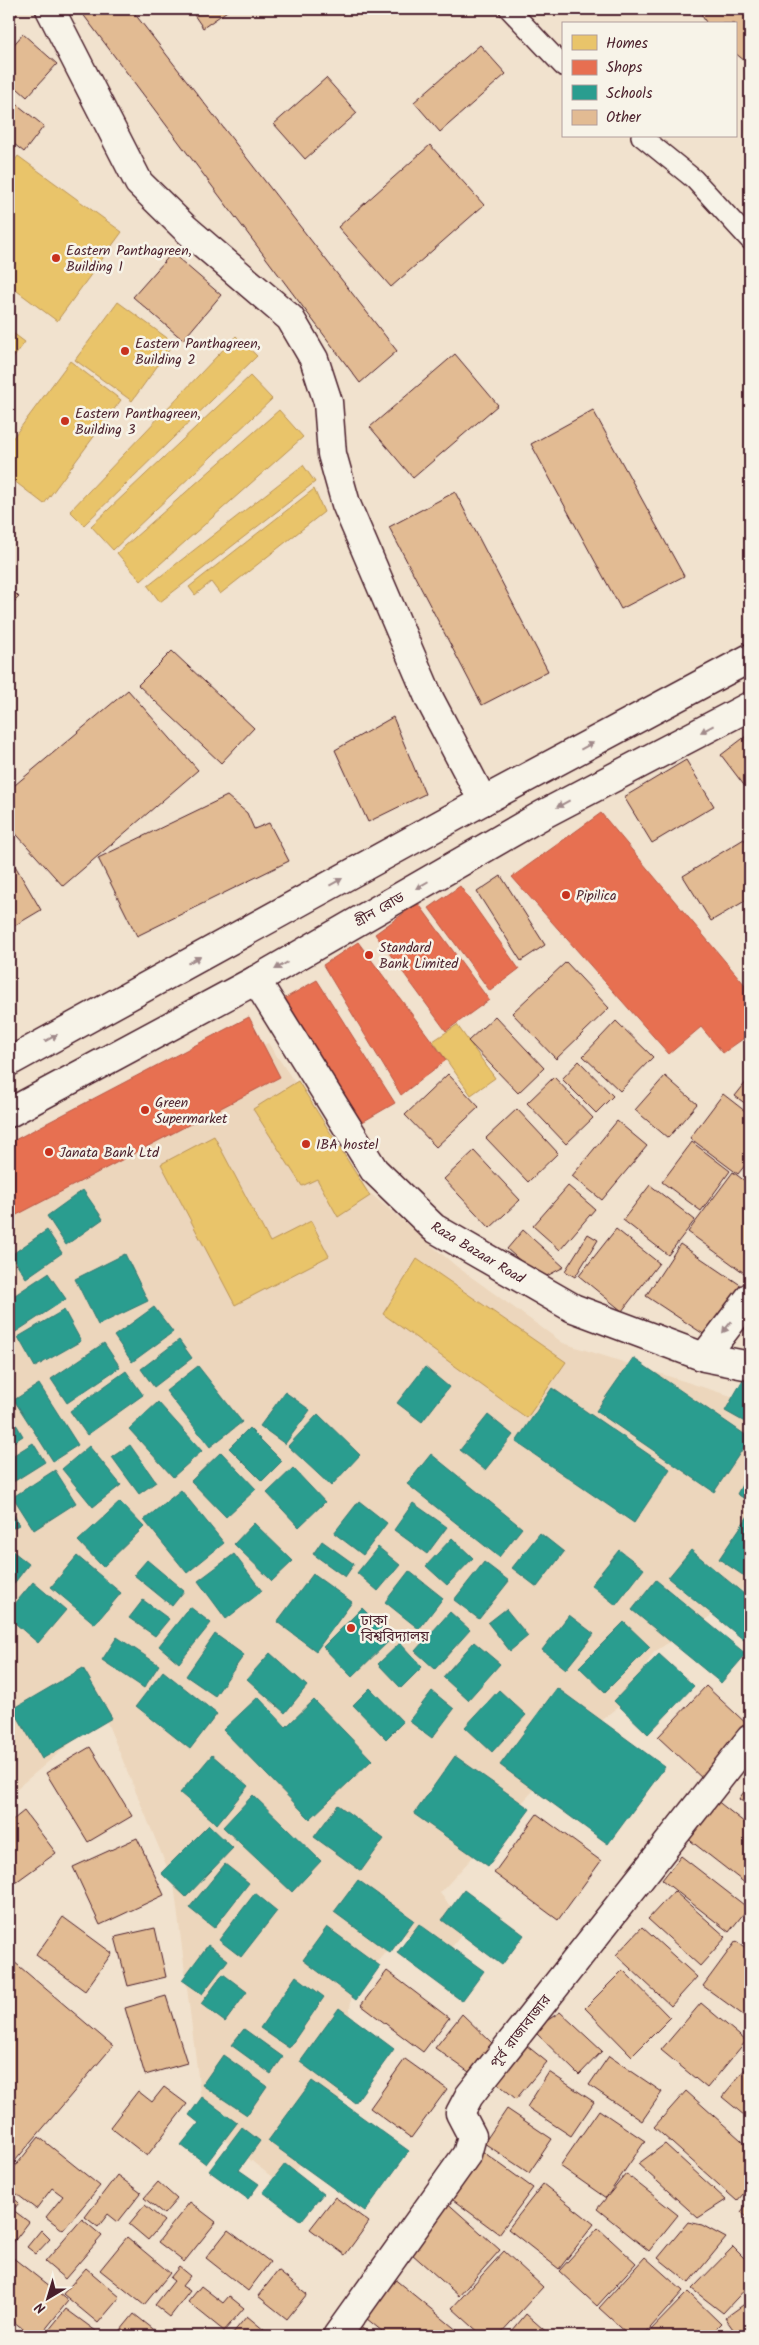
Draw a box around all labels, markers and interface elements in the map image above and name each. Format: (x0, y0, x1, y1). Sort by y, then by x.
legend (562, 22, 736, 138)
text: Homes (606, 32, 649, 56)
text: Shops (606, 56, 643, 80)
text: Schools (606, 82, 653, 106)
text: Other (606, 106, 642, 130)
place label: Eastern Panthagreen, Building 1 (66, 240, 192, 278)
marker: Eastern Panthagreen, Building 1 (50, 252, 62, 264)
place label: Eastern Panthagreen, Building 2 (135, 333, 261, 371)
marker: Eastern Panthagreen, Building 2 (119, 345, 131, 357)
place label: Eastern Panthagreen, Building 3 (75, 403, 201, 441)
marker: Eastern Panthagreen, Building 3 (59, 415, 71, 427)
one-way arrow (700, 725, 714, 733)
one-way arrow (579, 742, 594, 750)
one-way arrow (556, 800, 570, 808)
one-way arrow (329, 878, 344, 886)
one-way arrow (415, 880, 428, 889)
place label: Pipilica (576, 885, 617, 907)
street label: গ্রীন রোড (350, 886, 410, 933)
marker: Pipilica (560, 889, 572, 901)
place label: Standard Bank Limited (379, 937, 459, 975)
marker: Standard Bank Limited (363, 949, 375, 961)
one-way arrow (186, 956, 201, 964)
one-way arrow (274, 961, 288, 970)
one-way arrow (45, 1034, 58, 1043)
place label: Green Supermarket (155, 1092, 228, 1130)
marker: Green Supermarket (139, 1104, 151, 1116)
place label: IBA hostel (316, 1134, 379, 1156)
marker: IBA hostel (300, 1138, 312, 1150)
place label: Janata Bank Ltd (59, 1142, 160, 1164)
marker: Janata Bank Ltd (43, 1146, 55, 1158)
street label: Raza Bazaar Road (426, 1216, 530, 1290)
one-way arrow (722, 1320, 733, 1333)
place label: ঢাকা বিশ্ববিদ্যালয় (360, 1610, 429, 1648)
marker: ঢাকা বিশ্ববিদ্যালয় (345, 1622, 357, 1634)
street label: পূর্ব রাজাবাজার (485, 1990, 557, 2073)
north arrow (22, 2272, 72, 2322)
text: N (30, 2296, 51, 2319)

